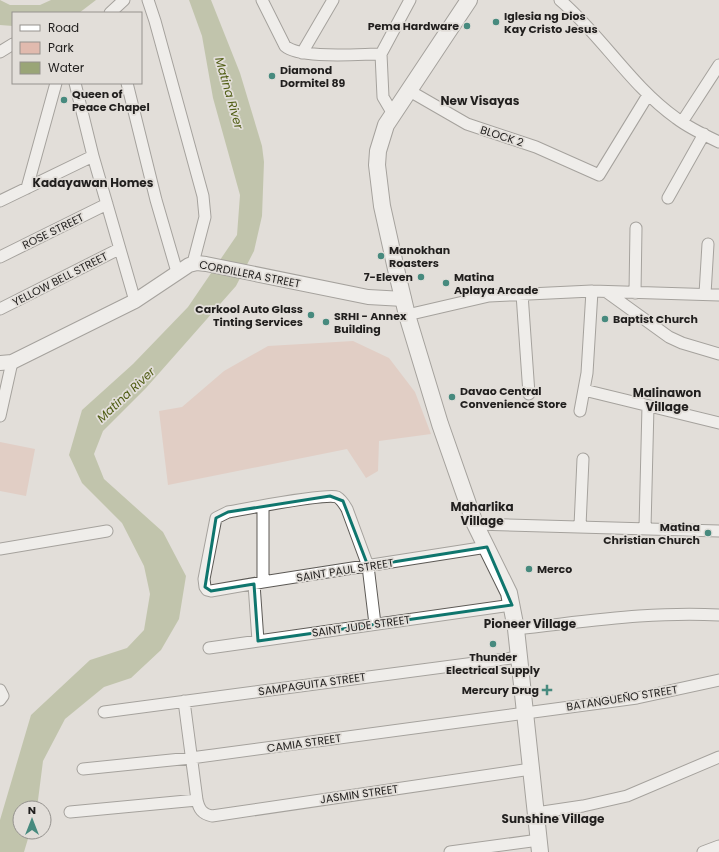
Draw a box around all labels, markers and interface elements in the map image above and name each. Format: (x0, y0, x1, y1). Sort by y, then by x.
place label: Iglesia ng Dios Kay Cristo Jesus (504, 8, 598, 37)
legend (12, 12, 142, 84)
marker: Iglesia ng Dios Kay Cristo Jesus (491, 17, 501, 27)
place label: Pema Hardware (368, 18, 459, 34)
text: Road (48, 19, 79, 36)
marker: Pema Hardware (462, 21, 472, 31)
text: Park (48, 39, 75, 56)
water label: Matina River (211, 55, 248, 131)
text: Water (48, 59, 85, 76)
place label: Diamond Dormitel 89 (280, 62, 346, 91)
marker: Diamond Dormitel 89 (267, 71, 277, 81)
place label: Queen of Peace Chapel (72, 86, 150, 115)
district label: New Visayas (441, 92, 520, 109)
marker: Queen of Peace Chapel (59, 95, 69, 105)
street label: BLOCK 2 (478, 122, 526, 150)
district label: Kadayawan Homes (33, 174, 154, 191)
street label: ROSE STREET (20, 209, 87, 253)
place label: Manokhan Roasters (389, 242, 450, 271)
street label: YELLOW BELL STREET (10, 248, 110, 310)
marker: Manokhan Roasters (376, 251, 386, 261)
street label: CORDILLERA STREET (198, 256, 302, 292)
place label: 7-Eleven (364, 269, 413, 285)
place label: Matina Aplaya Arcade (454, 269, 538, 298)
marker: 7-Eleven (416, 272, 426, 282)
marker: Matina Aplaya Arcade (441, 278, 451, 288)
place label: Carkool Auto Glass Tinting Services (195, 301, 303, 330)
place label: SRHI - Annex Building (334, 308, 407, 337)
marker: Carkool Auto Glass Tinting Services (306, 310, 316, 320)
place label: Baptist Church (613, 311, 698, 327)
marker: Baptist Church (600, 314, 610, 324)
marker: SRHI - Annex Building (321, 317, 331, 327)
water label: Matina River (93, 363, 159, 426)
place label: Davao Central Convenience Store (460, 383, 567, 412)
district label: Malinawon Village (633, 384, 701, 415)
marker: Davao Central Convenience Store (447, 392, 457, 402)
district label: Maharlika Village (450, 498, 514, 529)
place label: Matina Christian Church (603, 519, 700, 548)
marker: Matina Christian Church (703, 528, 713, 538)
street label: SAINT PAUL STREET (295, 554, 395, 586)
place label: Merco (537, 561, 572, 577)
marker: Merco (524, 564, 534, 574)
street label: SAINT JUDE STREET (311, 611, 411, 641)
district label: Pioneer Village (484, 615, 577, 632)
marker: Thunder Electrical Supply (488, 639, 498, 649)
place label: Thunder Electrical Supply (446, 649, 540, 678)
street label: SAMPAGUITA STREET (257, 669, 367, 699)
street label: BATANGUEÑO STREET (565, 681, 679, 715)
place label: Mercury Drug (462, 682, 539, 698)
marker: Mercury Drug (542, 685, 552, 695)
street label: CAMIA STREET (266, 730, 342, 756)
street label: JASMIN STREET (319, 781, 399, 807)
north arrow (12, 800, 52, 840)
text: N (28, 802, 36, 818)
district label: Sunshine Village (502, 810, 605, 827)

